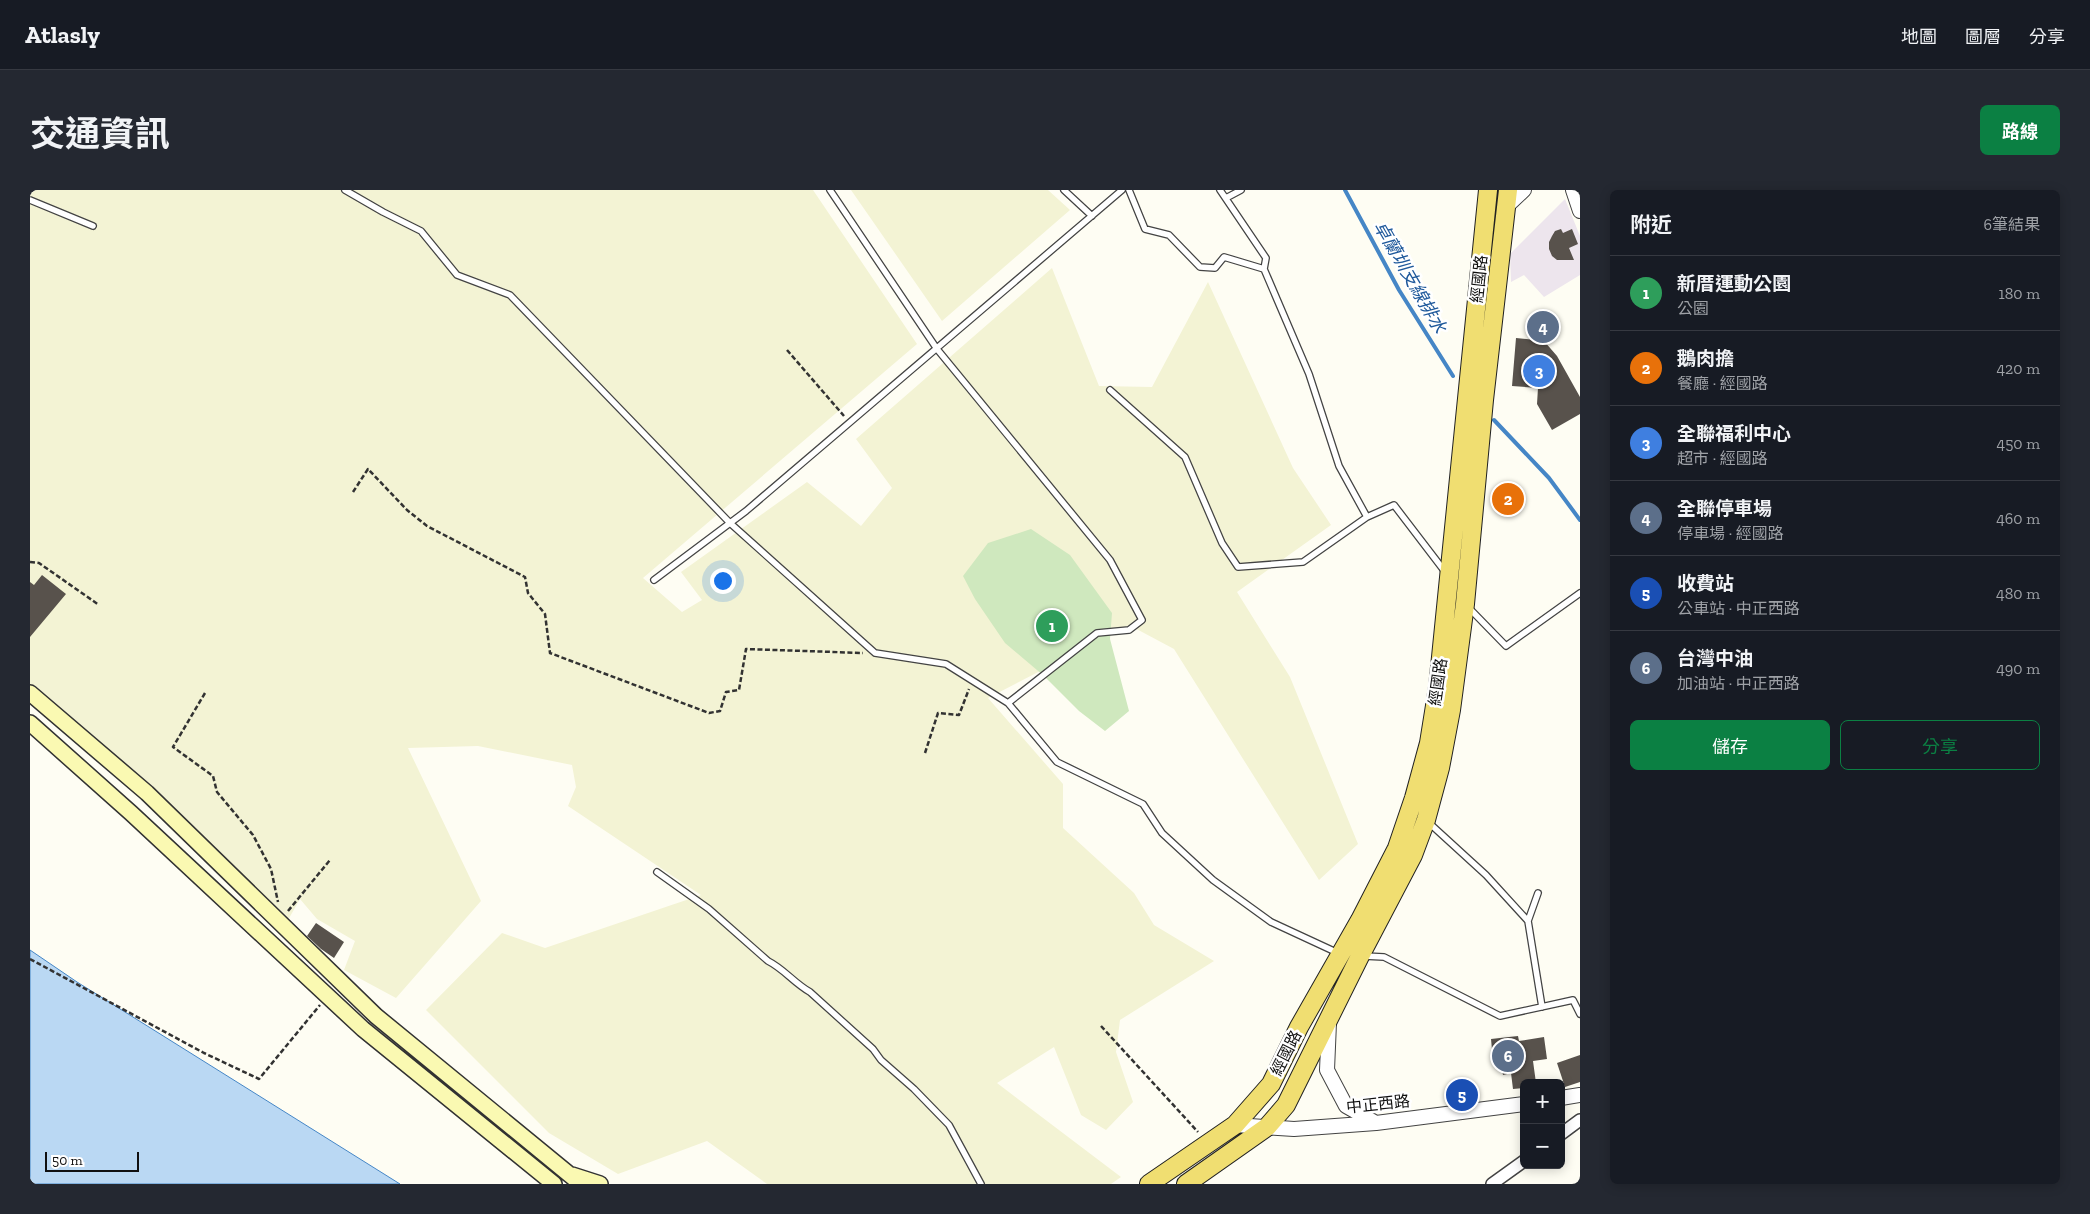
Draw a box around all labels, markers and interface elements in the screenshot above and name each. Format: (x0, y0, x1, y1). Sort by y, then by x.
text: Atlasly (25, 20, 100, 49)
text: 地圖 (1901, 26, 1937, 48)
text: 圖層 (1965, 26, 2001, 48)
text: 分享 (2029, 26, 2065, 48)
button: 路線 (1980, 105, 2060, 155)
text: 交通資訊 (30, 113, 170, 155)
text: 附近 (1630, 212, 1672, 237)
text: 6筆結果 (1984, 215, 2040, 234)
water label: 卓蘭圳支線排水 (1369, 217, 1452, 338)
street label: 經國路 (1467, 254, 1491, 304)
text: 新厝運動公園 (1677, 272, 1791, 295)
text: 1 (1643, 284, 1649, 303)
text: 180 m (1999, 284, 2040, 303)
text: 公園 (1677, 299, 1709, 318)
pin: 4 (1527, 308, 1559, 346)
text: 鵝肉擔 (1677, 347, 1734, 370)
pin: 3 (1523, 352, 1555, 390)
text: 2 (1642, 359, 1650, 378)
text: 420 m (1996, 359, 2040, 378)
text: 餐廳 · 經國路 (1677, 374, 1768, 393)
text: 全聯福利中心 (1677, 422, 1791, 445)
text: 3 (1642, 434, 1650, 453)
text: 450 m (1997, 434, 2040, 453)
text: 超市 · 經國路 (1677, 449, 1768, 468)
pin: 2 (1492, 480, 1524, 518)
text: 全聯停車場 (1677, 497, 1772, 520)
text: 4 (1641, 509, 1651, 528)
text: 460 m (1996, 509, 2040, 528)
text: 停車場 · 經國路 (1677, 524, 1784, 543)
your location (710, 568, 736, 594)
text: 收費站 (1677, 572, 1734, 595)
text: 5 (1642, 584, 1650, 603)
text: 480 m (1996, 584, 2040, 603)
text: 公車站 · 中正西路 (1677, 599, 1800, 618)
pin: 1 (1036, 607, 1068, 645)
text: 台灣中油 (1677, 647, 1753, 670)
street label: 經國路 (1425, 657, 1451, 707)
text: 6 (1642, 659, 1650, 678)
text: 490 m (1996, 659, 2040, 678)
text: 加油站 · 中正西路 (1677, 674, 1800, 693)
button: 儲存 (1630, 720, 1830, 770)
button: 分享 (1840, 720, 2040, 770)
street label: 經國路 (1267, 1027, 1305, 1079)
pin: 6 (1492, 1037, 1524, 1075)
pin: 5 (1446, 1076, 1478, 1114)
map controls (1520, 1079, 1565, 1169)
button: + (1520, 1079, 1565, 1124)
street label: 中正西路 (1345, 1091, 1411, 1117)
button: − (1520, 1124, 1565, 1169)
scale bar (45, 1149, 139, 1172)
text: 50 m (52, 1152, 83, 1169)

